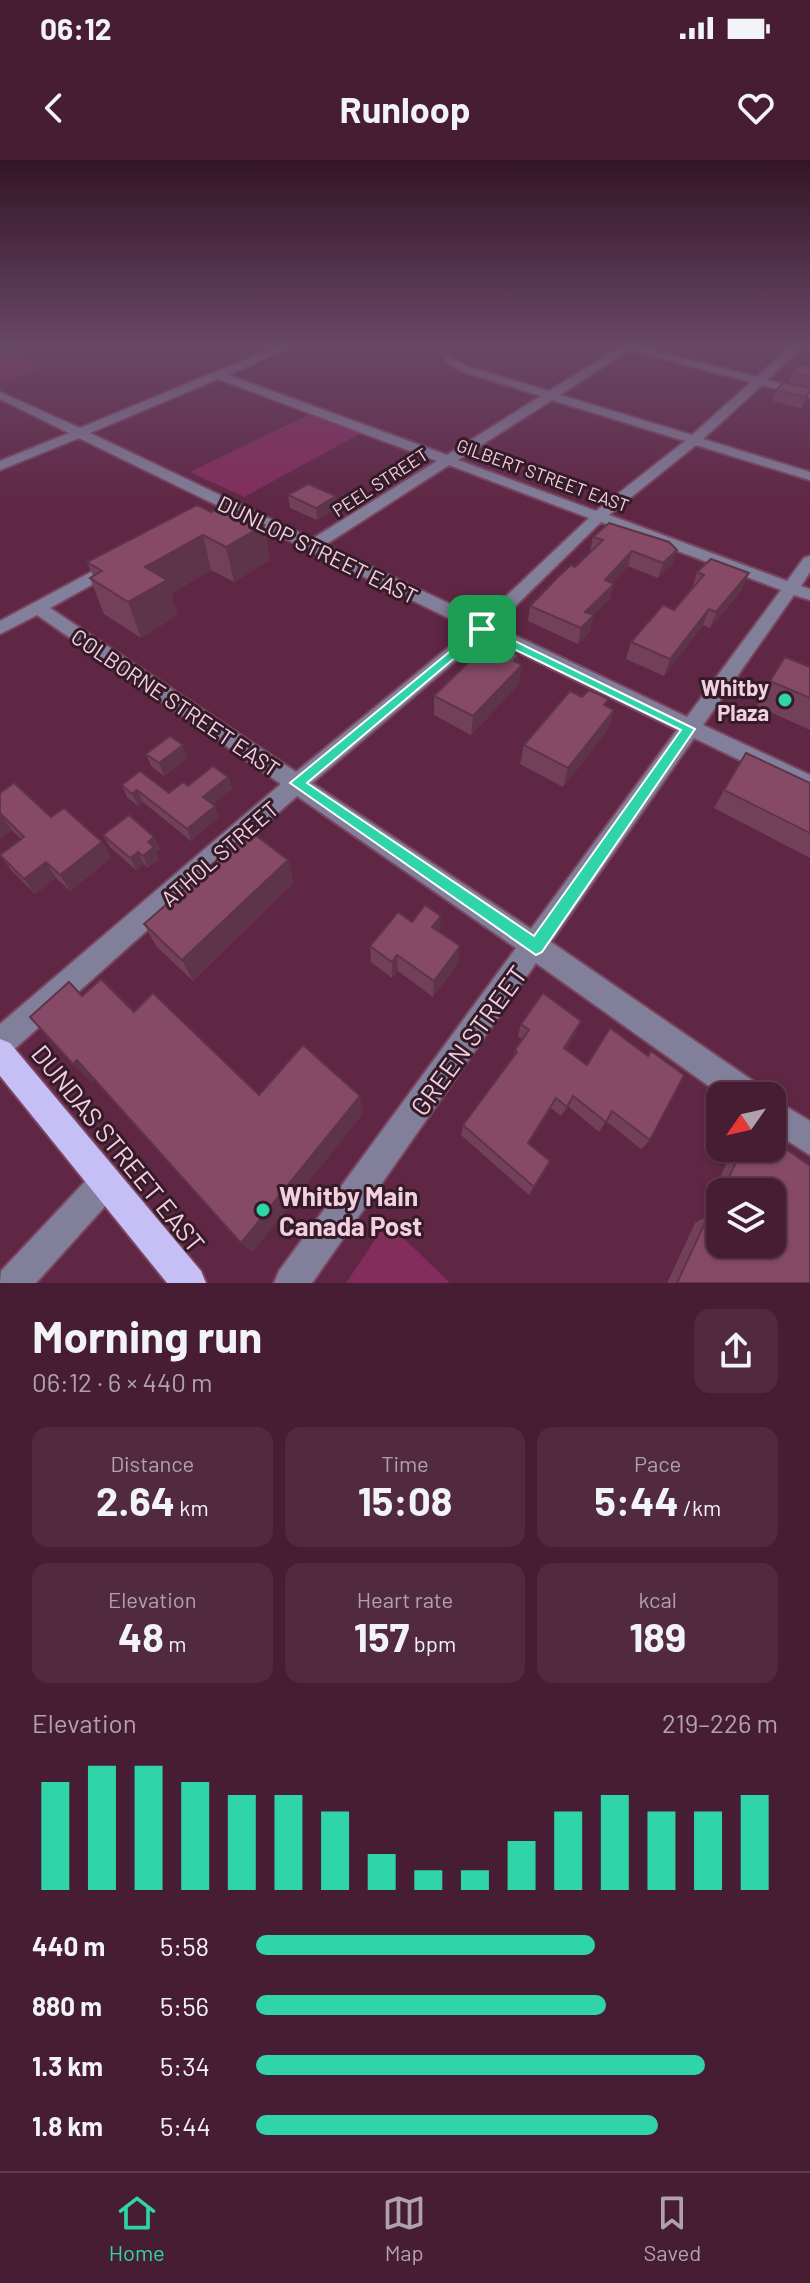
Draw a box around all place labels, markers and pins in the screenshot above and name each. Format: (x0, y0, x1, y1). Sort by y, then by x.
pin (448, 595, 516, 663)
place label: Whitby Plaza (701, 674, 769, 725)
marker: Whitby Plaza (776, 691, 794, 709)
place label: Whitby Main Canada Post (279, 1180, 422, 1241)
marker: Whitby Main Canada Post (254, 1201, 272, 1219)

